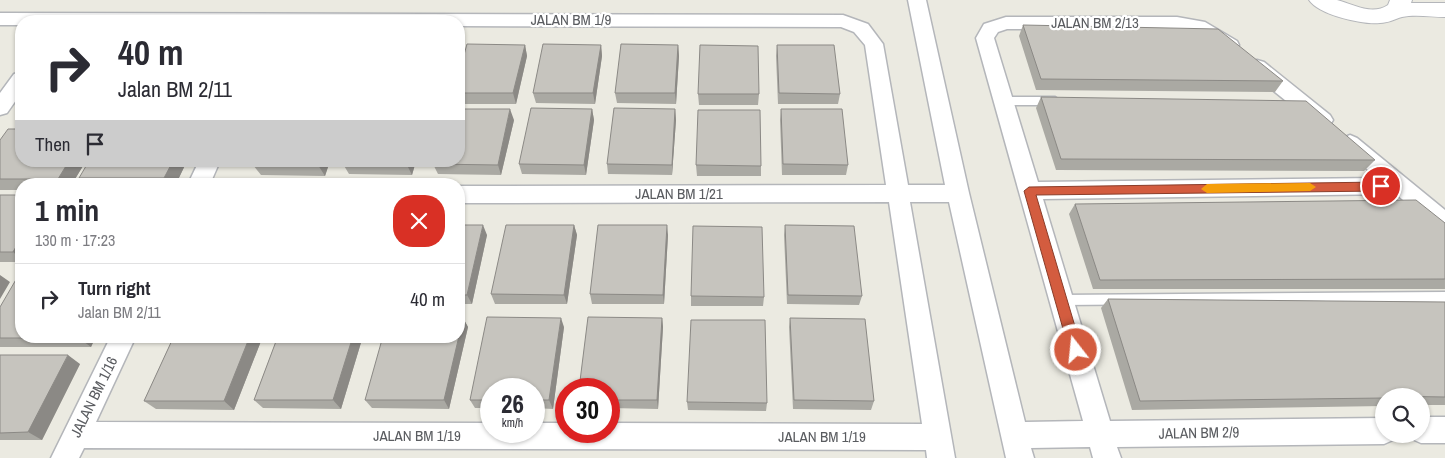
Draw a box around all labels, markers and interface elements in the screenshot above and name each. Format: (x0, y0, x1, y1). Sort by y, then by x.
street label: JALAN BM 1/9 (531, 9, 611, 30)
street label: JALAN BM 2/13 (1051, 12, 1139, 33)
text: 40 m (118, 29, 183, 76)
icon: right (35, 35, 100, 100)
text: Jalan BM 2/11 (118, 74, 232, 104)
icon: arrive (81, 130, 109, 158)
text: Then (35, 131, 71, 157)
pin (1360, 165, 1402, 207)
icon: arrive (1367, 172, 1395, 200)
street label: JALAN BM 1/21 (635, 183, 723, 204)
text: 1 min (35, 190, 99, 230)
button: close (393, 195, 445, 247)
text: 130 m · 17:23 (35, 229, 115, 251)
text: Turn right (78, 275, 150, 301)
icon: right (35, 285, 63, 313)
text: 40 m (410, 286, 445, 312)
text: Jalan BM 2/11 (78, 301, 161, 323)
position arrow (1049, 323, 1101, 375)
street label: JALAN BM 1/16 (65, 353, 122, 441)
speed limit sign: 30 (555, 378, 620, 443)
text: 26 (501, 387, 524, 421)
map controls (1375, 388, 1430, 443)
button: search (1375, 388, 1430, 443)
text: km/h (502, 415, 523, 431)
street label: JALAN BM 2/9 (1158, 421, 1240, 444)
street label: JALAN BM 1/19 (373, 425, 461, 446)
street label: JALAN BM 1/19 (778, 426, 866, 447)

